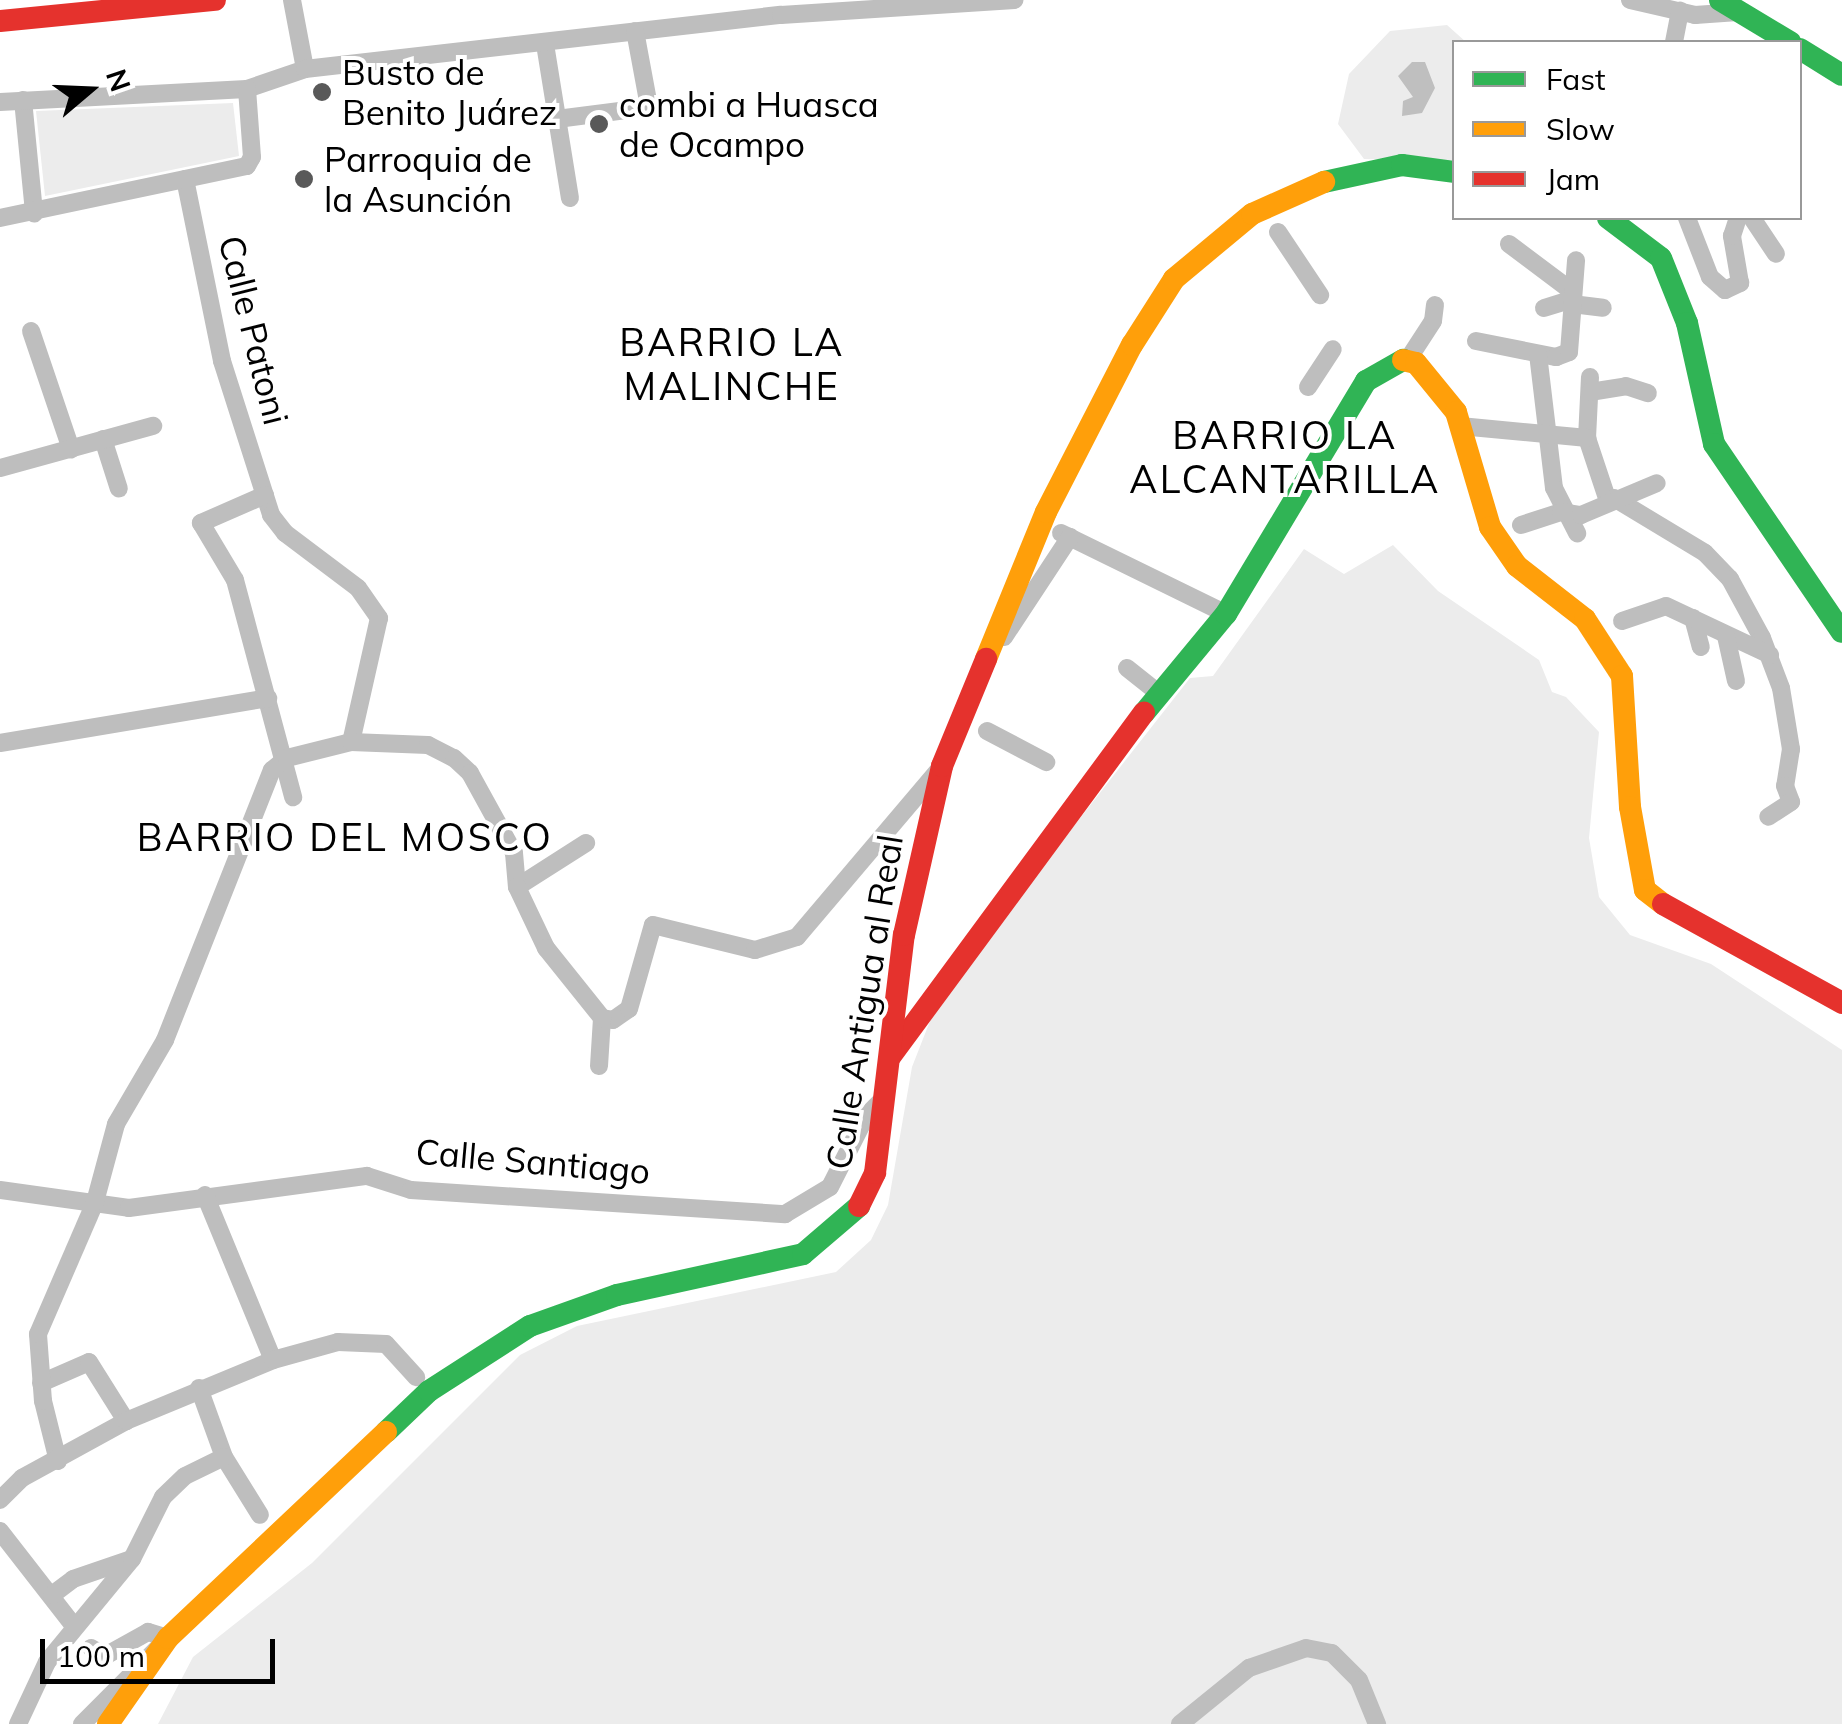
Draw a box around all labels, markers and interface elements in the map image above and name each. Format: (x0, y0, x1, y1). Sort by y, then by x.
north arrow (40, 40, 140, 140)
legend (1452, 40, 1802, 220)
place label: Busto de Benito Juárez (342, 51, 557, 133)
text: Fast (1546, 60, 1606, 98)
text: N (99, 64, 139, 96)
marker: Busto de Benito Juárez (311, 81, 333, 103)
place label: combi a Huasca de Ocampo (619, 83, 879, 165)
text: Slow (1546, 110, 1615, 148)
marker: combi a Huasca de Ocampo (588, 113, 610, 135)
place label: Parroquia de la Asunción (324, 138, 532, 220)
text: Jam (1546, 160, 1600, 198)
marker: Parroquia de la Asunción (293, 168, 315, 190)
street label: Calle Patoni (210, 231, 298, 429)
district label: BARRIO LA MALINCHE (619, 320, 845, 409)
district label: BARRIO LA ALCANTARILLA (1129, 413, 1441, 502)
district label: BARRIO DEL MOSCO (137, 815, 553, 861)
street label: Calle Antigua al Real (817, 832, 911, 1172)
street label: Calle Santiago (414, 1130, 652, 1192)
scale bar (45, 1619, 280, 1681)
text: 100 m (57, 1637, 145, 1675)

